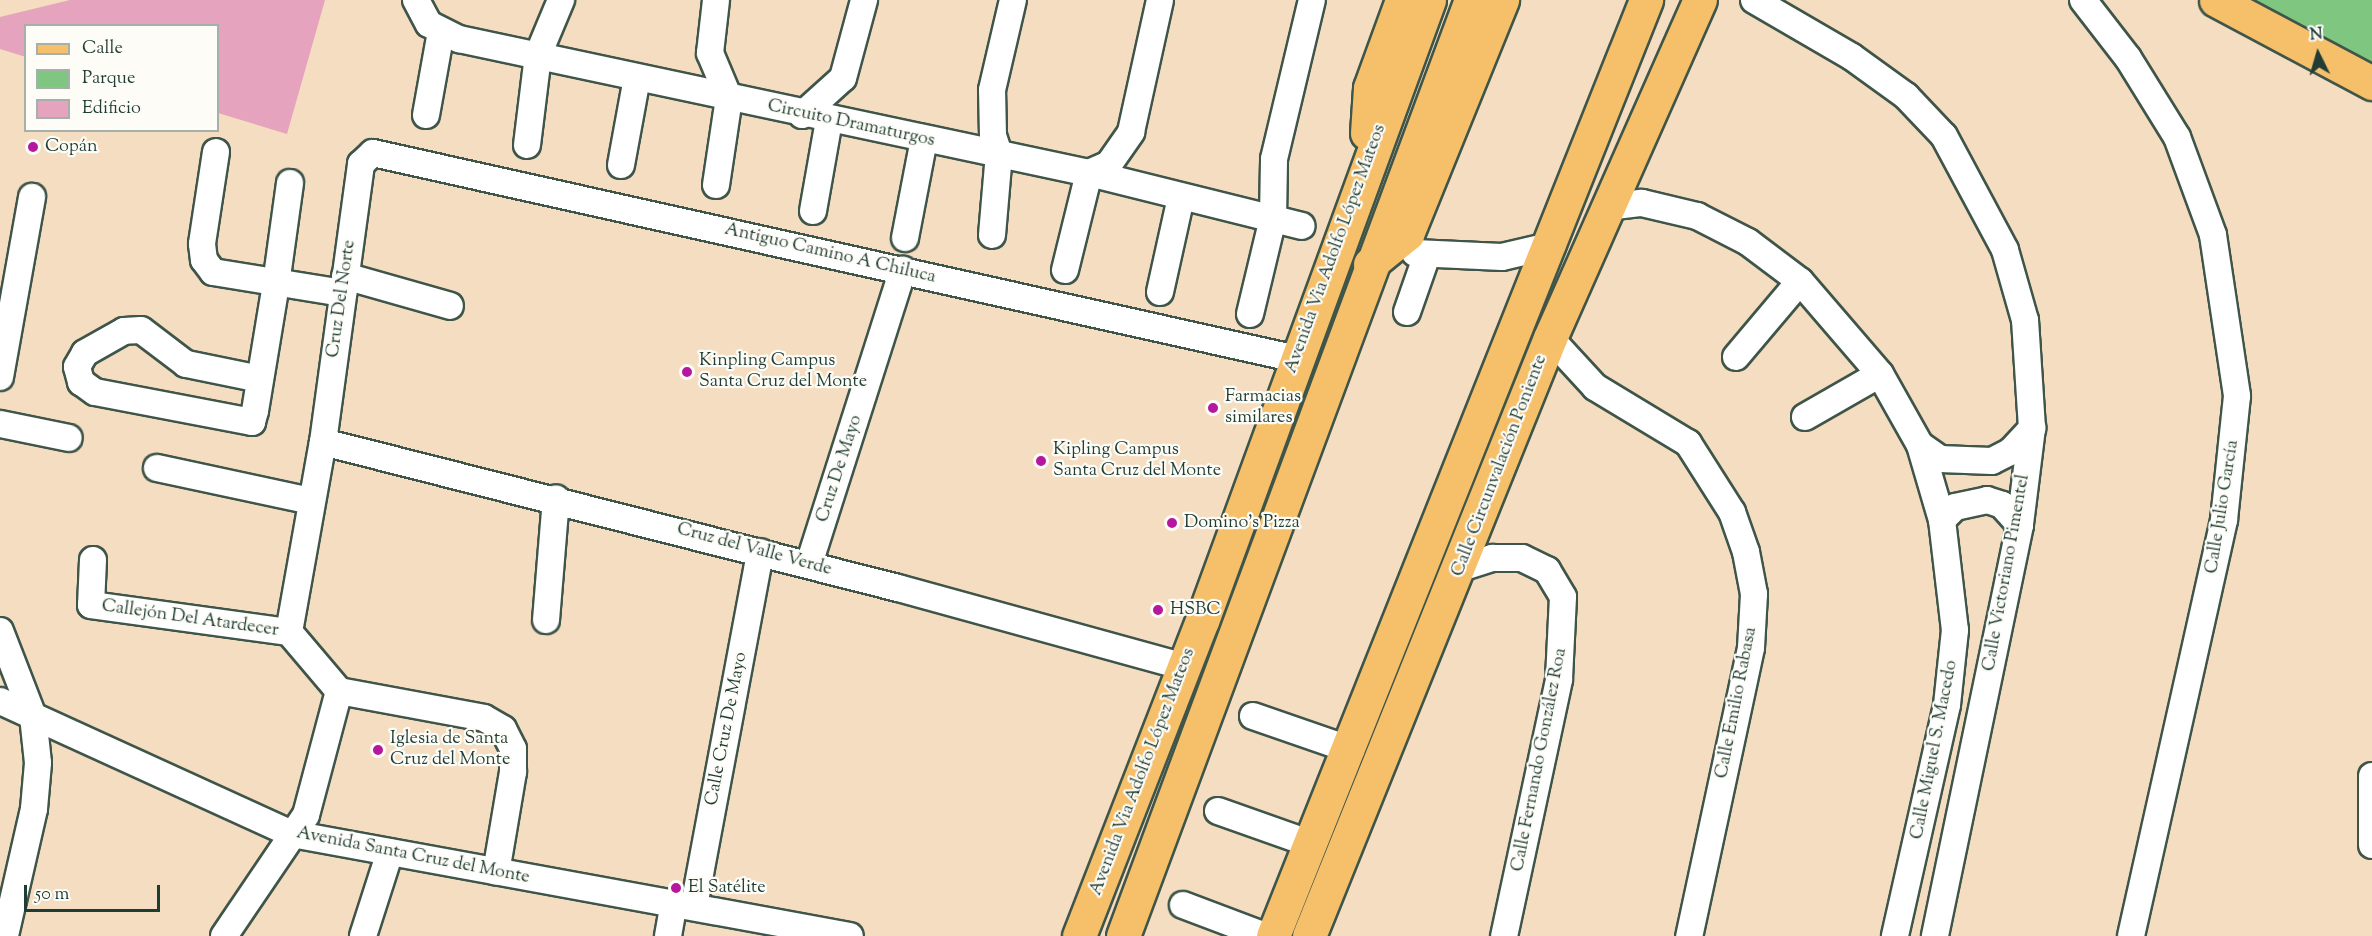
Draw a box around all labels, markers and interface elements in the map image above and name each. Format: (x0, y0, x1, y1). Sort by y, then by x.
legend (24, 24, 219, 132)
north arrow (2288, 24, 2348, 84)
text: N (2309, 24, 2324, 48)
text: Calle (82, 36, 123, 62)
text: Parque (82, 66, 135, 92)
text: Edificio (82, 96, 141, 122)
street label: Circuito Dramaturgos (765, 96, 937, 152)
street label: Avenida Via Adolfo López Mateos (1281, 122, 1391, 376)
place label: Copán (45, 136, 98, 158)
marker: Copán (26, 140, 40, 154)
street label: Antiguo Camino A Chiluca (722, 219, 938, 289)
street label: Cruz Del Norte (323, 239, 361, 359)
place label: Kinpling Campus Santa Cruz del Monte (699, 351, 867, 394)
street label: Calle Circunvalación Poniente (1448, 352, 1552, 580)
marker: Kinpling Campus Santa Cruz del Monte (680, 365, 694, 379)
place label: Farmacias similares (1225, 387, 1301, 430)
marker: Farmacias similares (1206, 401, 1220, 415)
street label: Cruz De Mayo (812, 413, 868, 525)
street label: Calle Julio García (2202, 439, 2244, 575)
place label: Kipling Campus Santa Cruz del Monte (1053, 440, 1221, 482)
marker: Kipling Campus Santa Cruz del Monte (1034, 454, 1048, 468)
street label: Calle Victoriano Pimentel (1979, 473, 2035, 673)
place label: Domino's Pizza (1184, 512, 1300, 534)
marker: Domino's Pizza (1165, 516, 1179, 530)
street label: Cruz del Valle Verde (674, 519, 834, 581)
street label: Callejón Del Atardecer (100, 596, 280, 642)
place label: HSBC (1170, 599, 1221, 621)
marker: HSBC (1151, 603, 1165, 617)
street label: Calle Emilio Rabasa (1712, 625, 1762, 781)
street label: Avenida Via Adolfo López Mateos (1086, 645, 1200, 899)
street label: Calle Fernando González Roa (1508, 646, 1572, 874)
street label: Calle Cruz De Mayo (701, 650, 753, 808)
street label: Calle Miguel S. Macedo (1907, 659, 1963, 841)
place label: Iglesia de Santa Cruz del Monte (390, 729, 510, 771)
marker: Iglesia de Santa Cruz del Monte (371, 743, 385, 757)
street label: Avenida Santa Cruz del Monte (295, 823, 531, 889)
scale bar (27, 873, 164, 911)
place label: El Satélite (688, 877, 766, 899)
marker: El Satélite (669, 881, 683, 895)
text: 50 m (35, 882, 69, 908)

